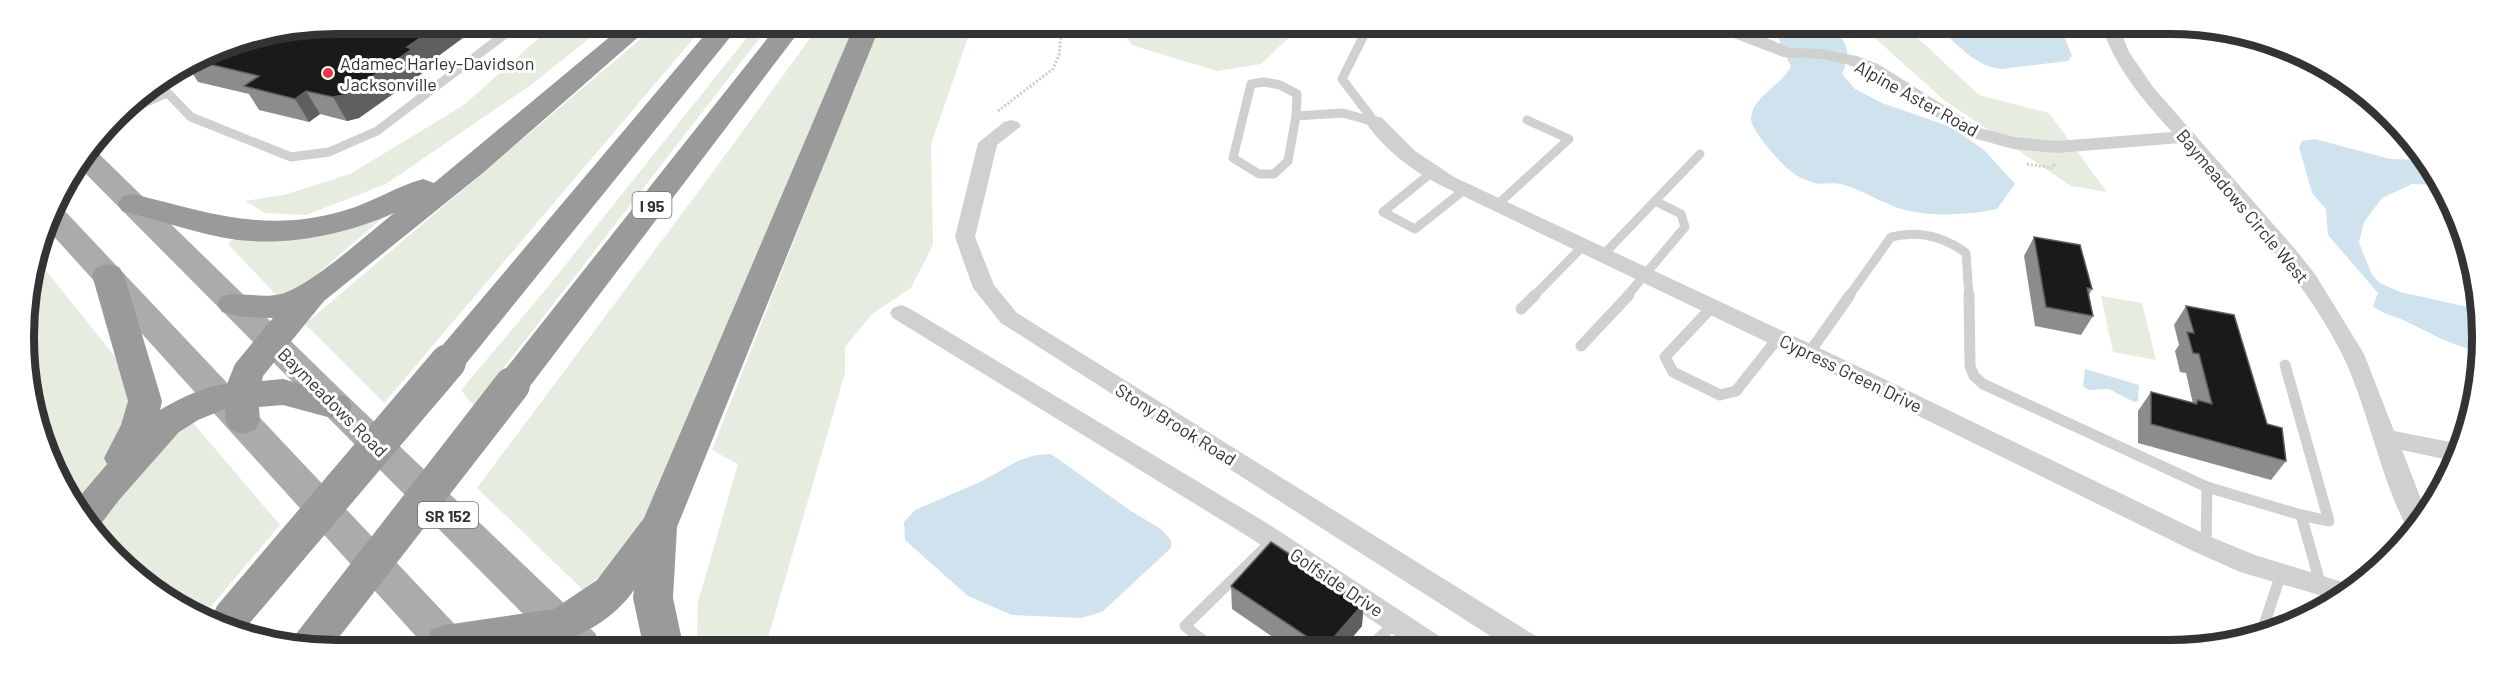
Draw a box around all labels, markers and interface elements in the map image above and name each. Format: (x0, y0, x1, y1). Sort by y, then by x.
place label: Adamec Harley-Davidson Jacksonville (340, 52, 534, 95)
street label: Alpine Aster Road (1851, 55, 1983, 141)
marker: Adamec Harley-Davidson Jacksonville (321, 66, 335, 80)
street label: Baymeadows Circle West (2172, 125, 2314, 287)
road number: I 95 (632, 192, 672, 218)
street label: Cypress Green Drive (1776, 329, 1926, 417)
street label: Baymeadows Road (274, 343, 392, 461)
street label: Stony Brook Road (1112, 378, 1240, 470)
road number: SR 152 (418, 502, 478, 528)
street label: Golfside Drive (1286, 543, 1388, 621)

